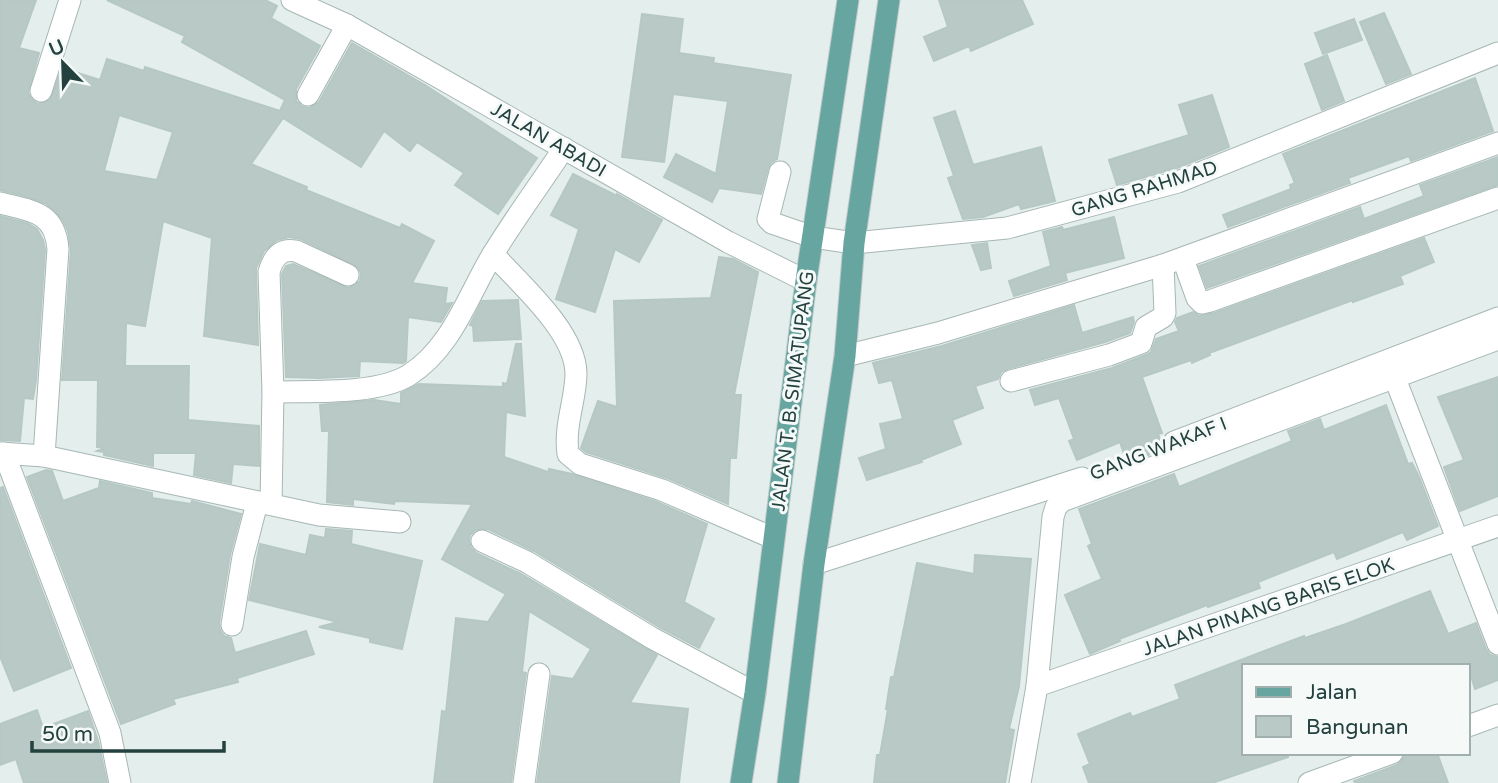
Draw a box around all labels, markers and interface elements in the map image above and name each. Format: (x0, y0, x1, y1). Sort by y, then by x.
north arrow (28, 28, 98, 98)
text: U (46, 35, 68, 61)
street label: JALAN ABADI (487, 98, 610, 182)
street label: GANG RAHMAD (1068, 156, 1220, 222)
street label: JALAN T. B. SIMATUPANG (767, 270, 819, 512)
street label: GANG WAKAF I (1087, 413, 1230, 485)
street label: JALAN PINANG BARIS ELOK (1140, 553, 1397, 660)
legend (1242, 664, 1470, 755)
text: Jalan (1306, 680, 1357, 705)
scale bar (32, 710, 224, 754)
text: Bangunan (1306, 715, 1409, 740)
text: 50 m (42, 722, 93, 747)

